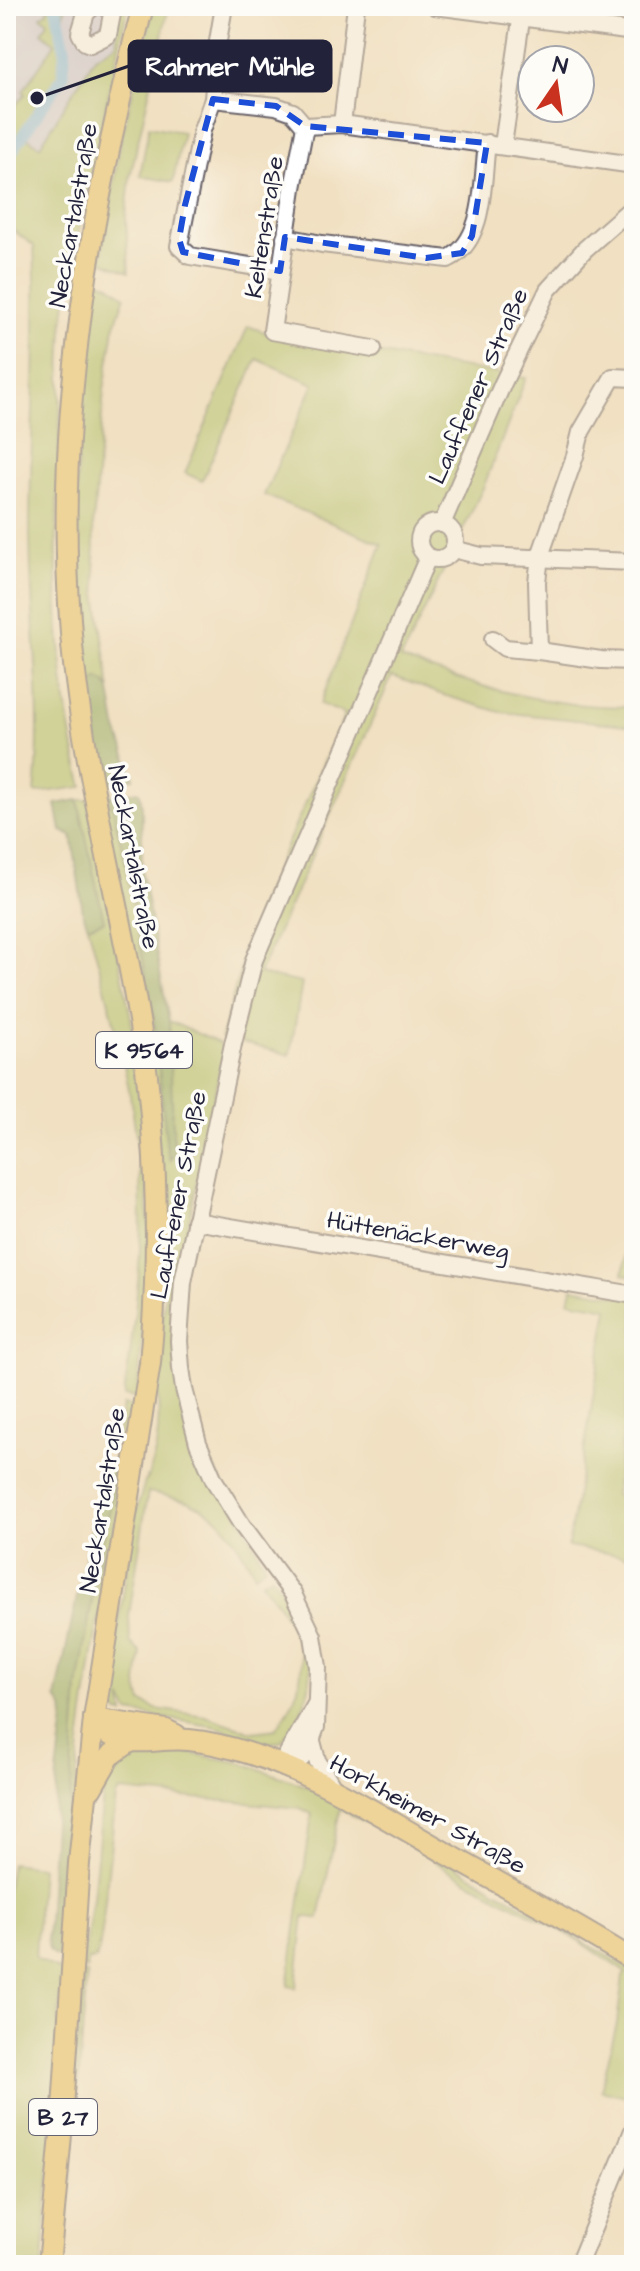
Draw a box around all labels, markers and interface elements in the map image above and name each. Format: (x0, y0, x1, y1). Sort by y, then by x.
callout: Rahmer Mühle (129, 41, 331, 91)
north arrow (516, 44, 596, 124)
text: Rahmer Mühle (145, 49, 315, 85)
text: N (550, 49, 571, 83)
street label: Neckartalstraße (41, 120, 107, 310)
street label: Keltenstraße (237, 154, 293, 301)
street label: Lauffener Straße (420, 283, 537, 490)
street label: Neckartalstraße (99, 762, 167, 952)
road number: K 9564 (96, 1032, 192, 1068)
street label: Lauffener Straße (142, 1088, 216, 1302)
street label: Hüttenäckerweg (324, 1203, 512, 1270)
street label: Neckartalstraße (72, 1405, 134, 1595)
street label: Horkheimer Straße (323, 1747, 532, 1883)
road number: B 27 (29, 2099, 97, 2135)

